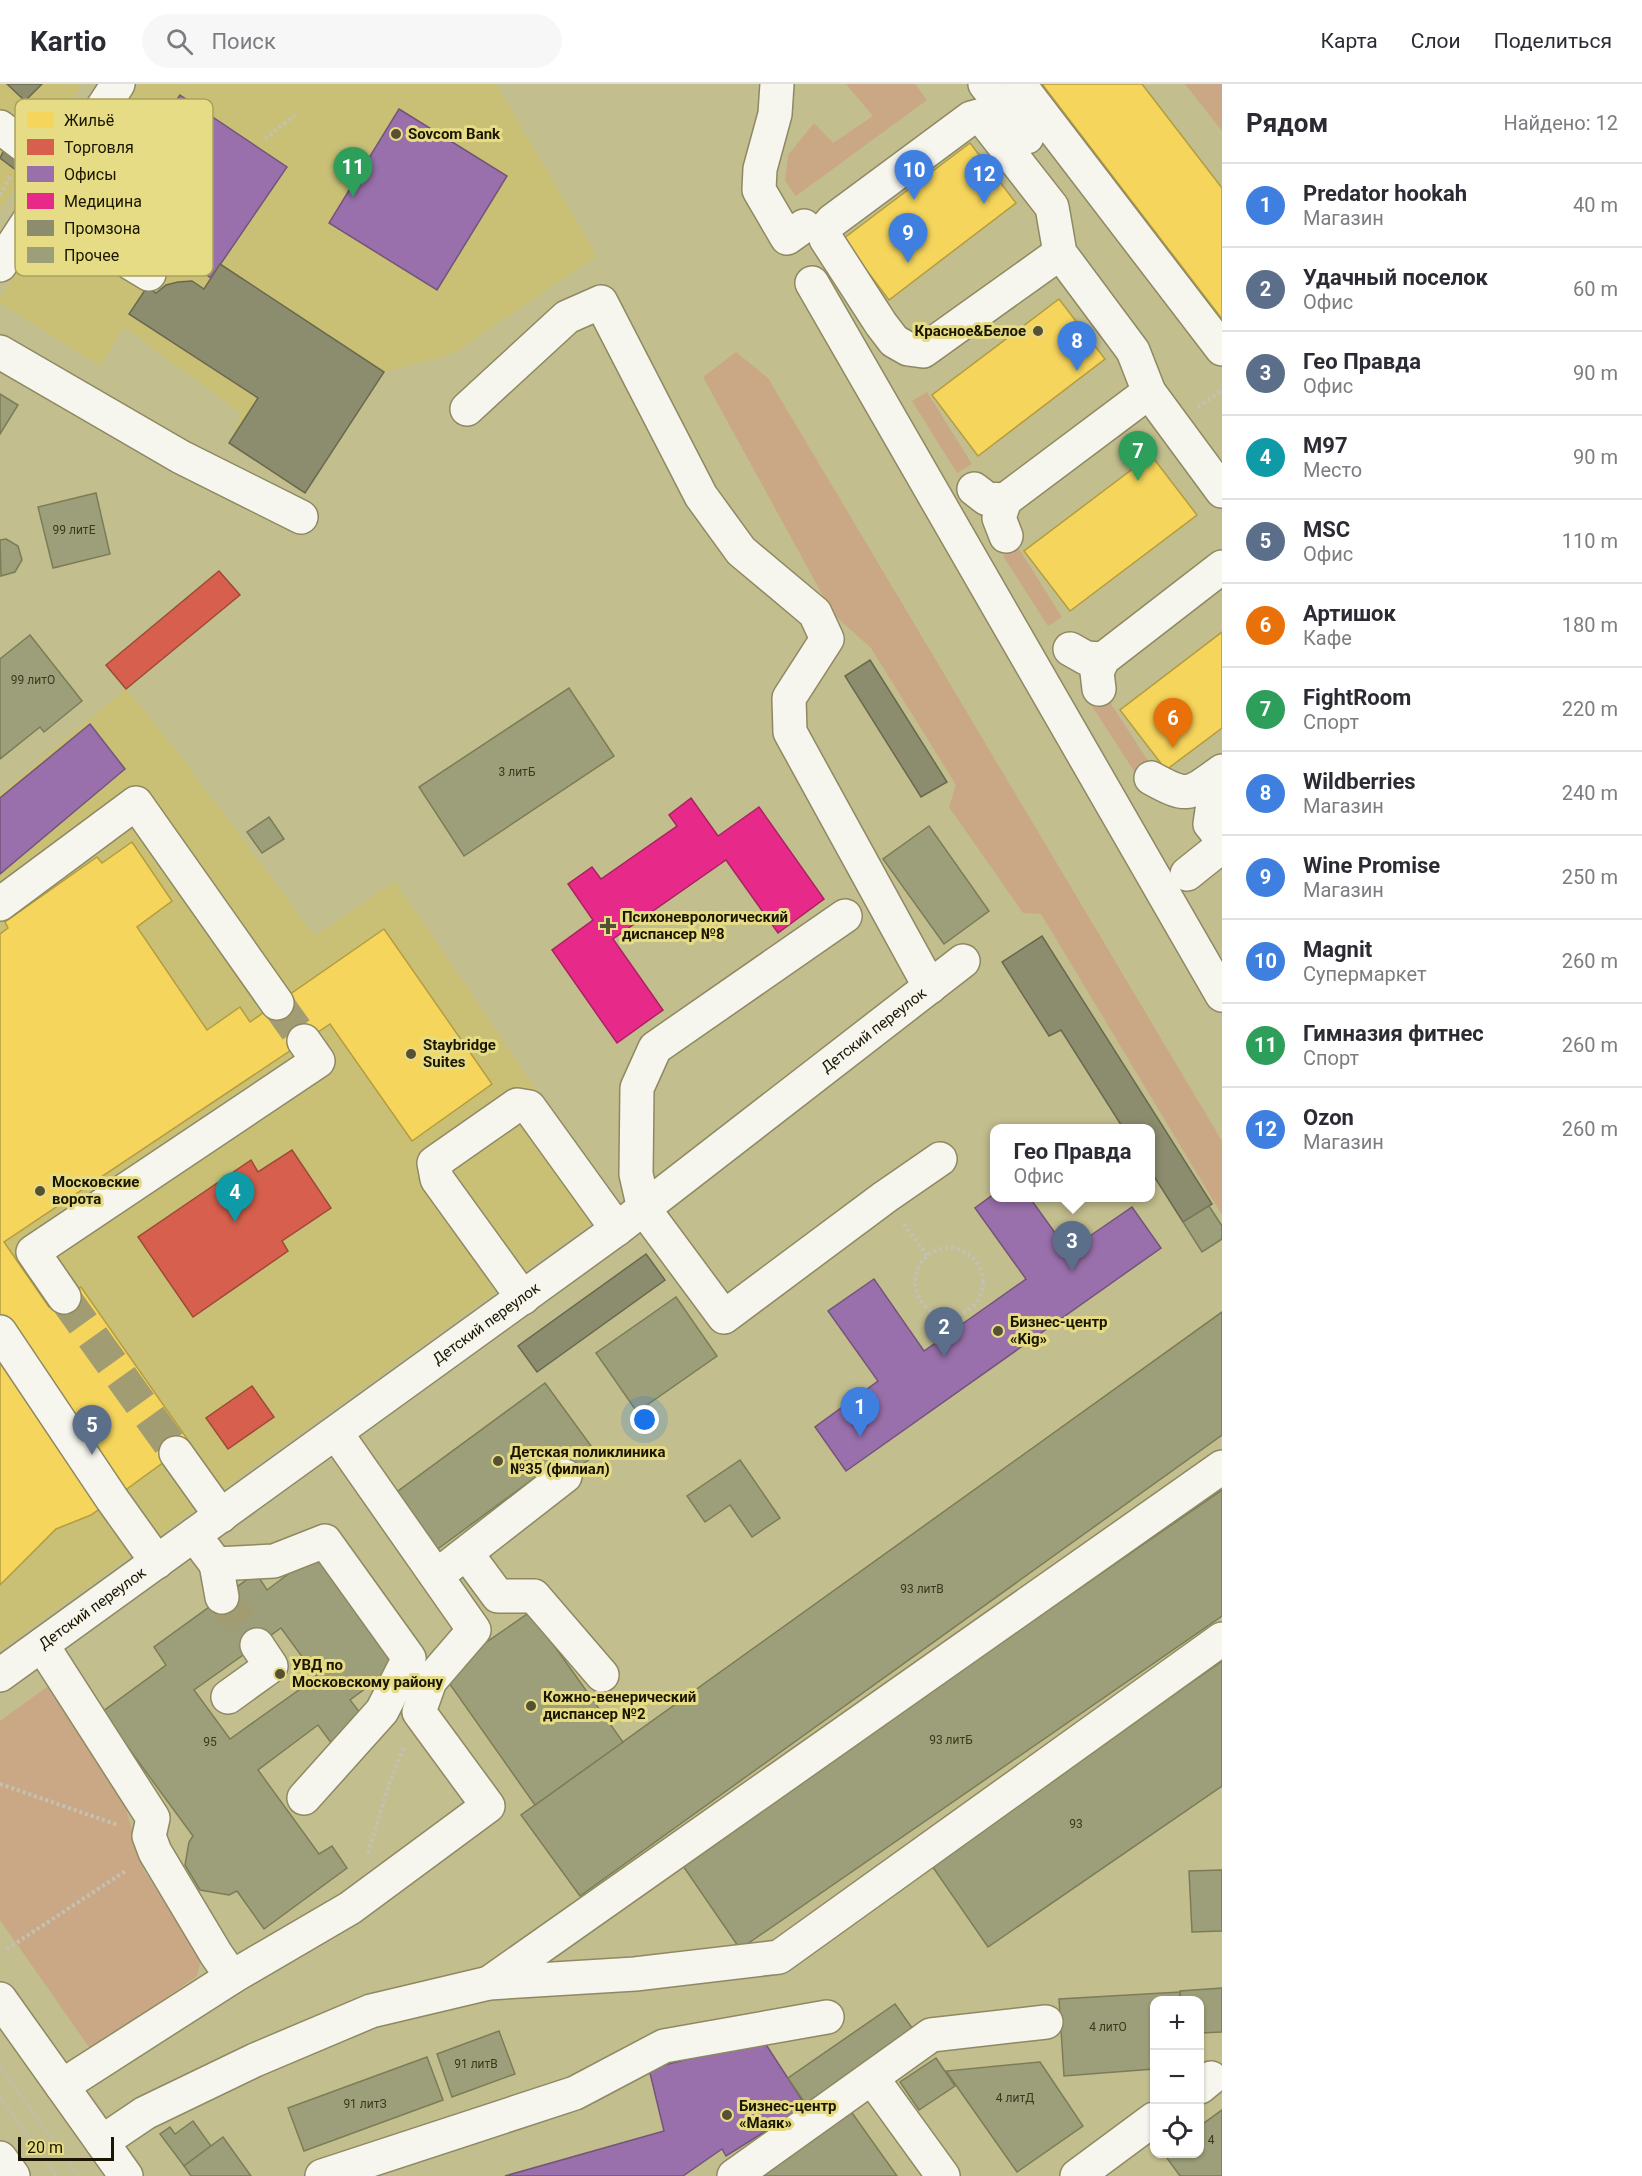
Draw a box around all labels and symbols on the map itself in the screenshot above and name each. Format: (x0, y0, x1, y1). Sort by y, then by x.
legend (15, 99, 213, 276)
text: Жильё (64, 111, 114, 130)
place label: Sovcom Bank (408, 125, 501, 143)
marker: Sovcom Bank (389, 127, 403, 141)
text: Торговля (64, 138, 134, 157)
pin: 11 (334, 147, 372, 197)
pin: 10 (894, 150, 934, 200)
pin: 12 (964, 154, 1004, 204)
text: Офисы (64, 165, 117, 184)
text: Медицина (64, 192, 142, 211)
pin: 9 (888, 214, 928, 263)
text: Промзона (64, 219, 141, 238)
text: Прочее (64, 246, 119, 265)
place label: Красное&Белое (915, 322, 1026, 340)
pin: 8 (1058, 322, 1096, 371)
marker: Красное&Белое (1031, 324, 1045, 338)
pin: 7 (1118, 432, 1158, 481)
house number: 99 литЕ (53, 523, 96, 537)
house number: 99 литО (11, 673, 55, 687)
pin: 6 (1154, 698, 1192, 748)
house number: 3 литБ (499, 765, 536, 779)
place label: Психоневрологический диспансер №8 (622, 908, 788, 943)
marker: Психоневрологический диспансер №8 (599, 917, 617, 935)
street label: Детский переулок (818, 984, 930, 1076)
place label: Staybridge Suites (423, 1036, 496, 1071)
marker: Staybridge Suites (404, 1047, 418, 1061)
pin: 4 (216, 1172, 254, 1222)
place label: Московские ворота (52, 1173, 139, 1208)
marker: Московские ворота (33, 1184, 47, 1198)
pin: 3 (1052, 1222, 1092, 1271)
street label: Детский переулок (429, 1279, 543, 1368)
pin: 2 (924, 1308, 964, 1357)
place label: Бизнес-центр «Kig» (1010, 1313, 1108, 1348)
marker: Бизнес-центр «Kig» (991, 1324, 1005, 1338)
pin: 1 (840, 1388, 880, 1437)
your location (630, 1405, 659, 1434)
pin: 5 (72, 1406, 112, 1455)
place label: Детская поликлиника №35 (филиал) (510, 1443, 666, 1478)
marker: Детская поликлиника №35 (филиал) (491, 1454, 505, 1468)
street label: Детский переулок (35, 1563, 149, 1653)
house number: 93 литВ (900, 1582, 944, 1596)
place label: УВД по Московскому району (292, 1656, 443, 1691)
marker: УВД по Московскому району (273, 1667, 287, 1681)
place label: Кожно-венерический диспансер №2 (543, 1688, 696, 1723)
marker: Кожно-венерический диспансер №2 (524, 1699, 538, 1713)
house number: 93 литБ (929, 1733, 973, 1747)
house number: 95 (203, 1735, 217, 1749)
house number: 93 (1069, 1817, 1083, 1831)
house number: 4 литО (1089, 2020, 1127, 2034)
house number: 91 литВ (454, 2057, 498, 2071)
house number: 4 литД (996, 2091, 1034, 2105)
house number: 91 литЗ (343, 2097, 387, 2111)
place label: Бизнес-центр «Маяк» (739, 2097, 837, 2132)
marker: Бизнес-центр «Маяк» (720, 2108, 734, 2122)
house number: 4 (1208, 2133, 1215, 2147)
scale bar (18, 2134, 114, 2162)

